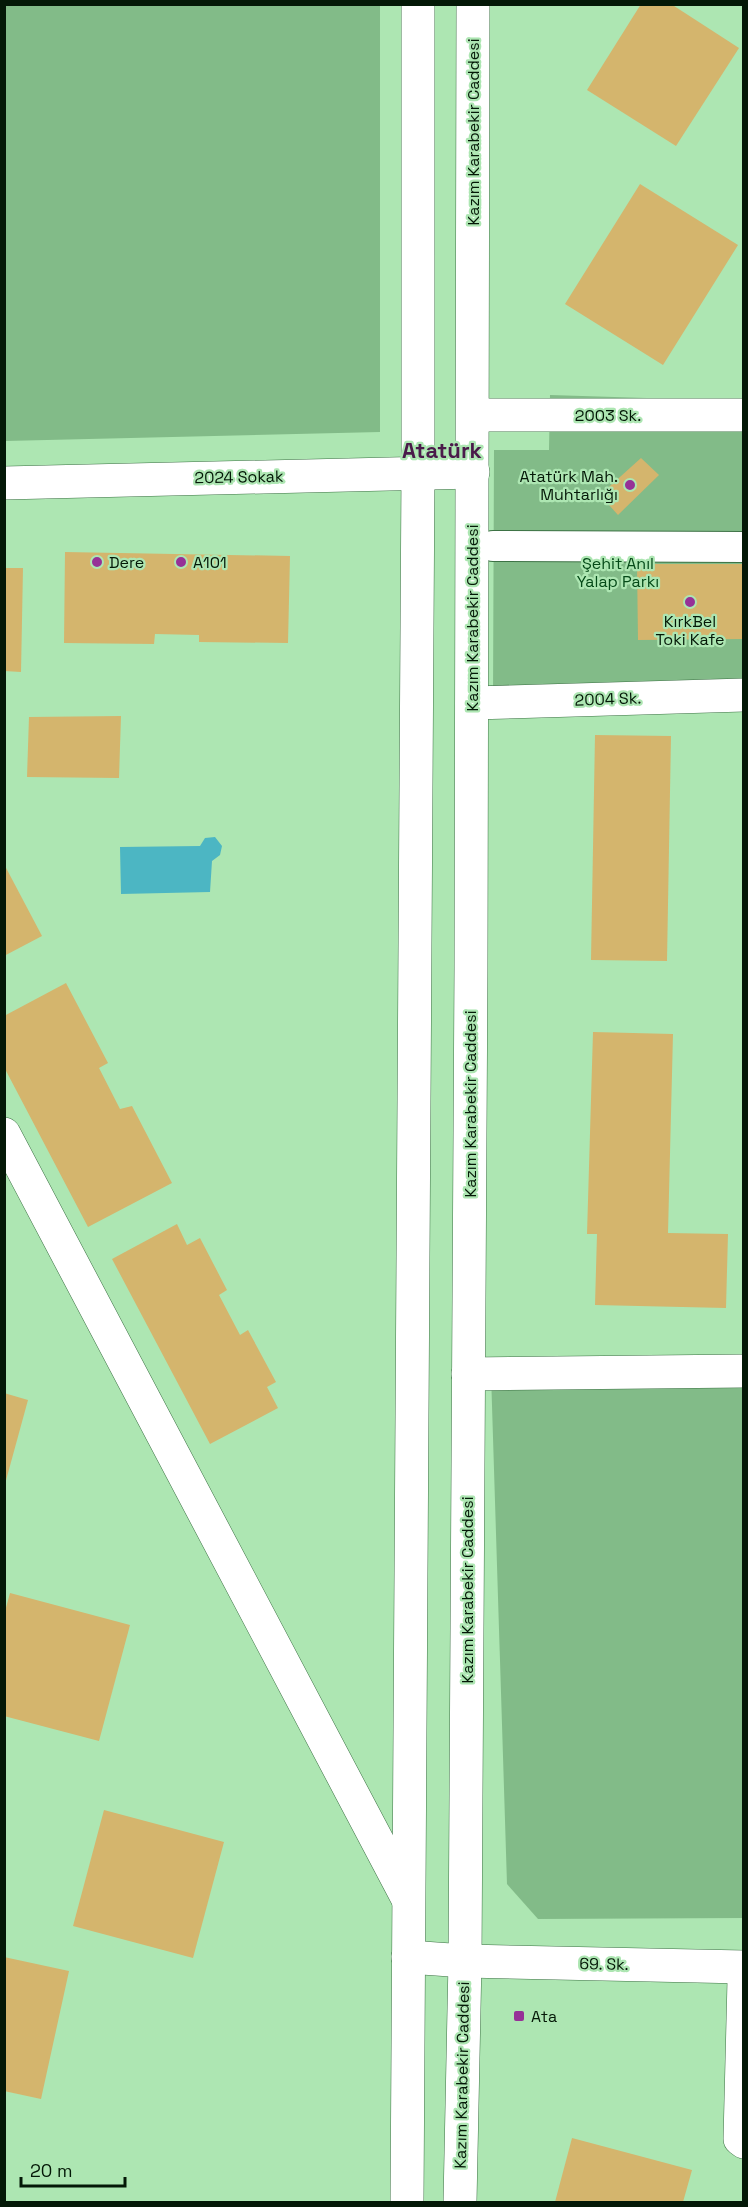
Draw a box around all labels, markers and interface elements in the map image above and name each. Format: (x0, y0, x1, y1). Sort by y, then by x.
street label: Kazım Karabekir Caddesi (463, 38, 484, 226)
street label: 2003 Sk. (575, 405, 641, 426)
district label: Atatürk (402, 436, 483, 464)
street label: 2024 Sokak (194, 466, 284, 488)
place label: Atatürk Mah. Muhtarlığı (519, 466, 618, 505)
marker: Atatürk Mah. Muhtarlığı (623, 478, 637, 492)
street label: Kazım Karabekir Caddesi (462, 524, 483, 712)
place label: Dere (109, 552, 144, 573)
place label: A101 (193, 552, 227, 573)
park label: Şehit Anıl Yalap Parkı (577, 553, 659, 592)
marker: Dere (90, 555, 104, 569)
marker: A101 (174, 555, 188, 569)
marker: KırkBel Toki Kafe (683, 595, 697, 609)
place label: KırkBel Toki Kafe (656, 611, 724, 650)
street label: 2004 Sk. (574, 687, 642, 711)
street label: Kazım Karabekir Caddesi (460, 1010, 481, 1198)
street label: Kazım Karabekir Caddesi (457, 1496, 478, 1684)
street label: 69. Sk. (579, 1953, 629, 1975)
street label: Kazım Karabekir Caddesi (450, 1981, 474, 2169)
place label: Ata (531, 2006, 557, 2027)
marker: Ata (512, 2009, 526, 2023)
scale bar (21, 2150, 124, 2188)
text: 20 m (30, 2159, 73, 2182)

